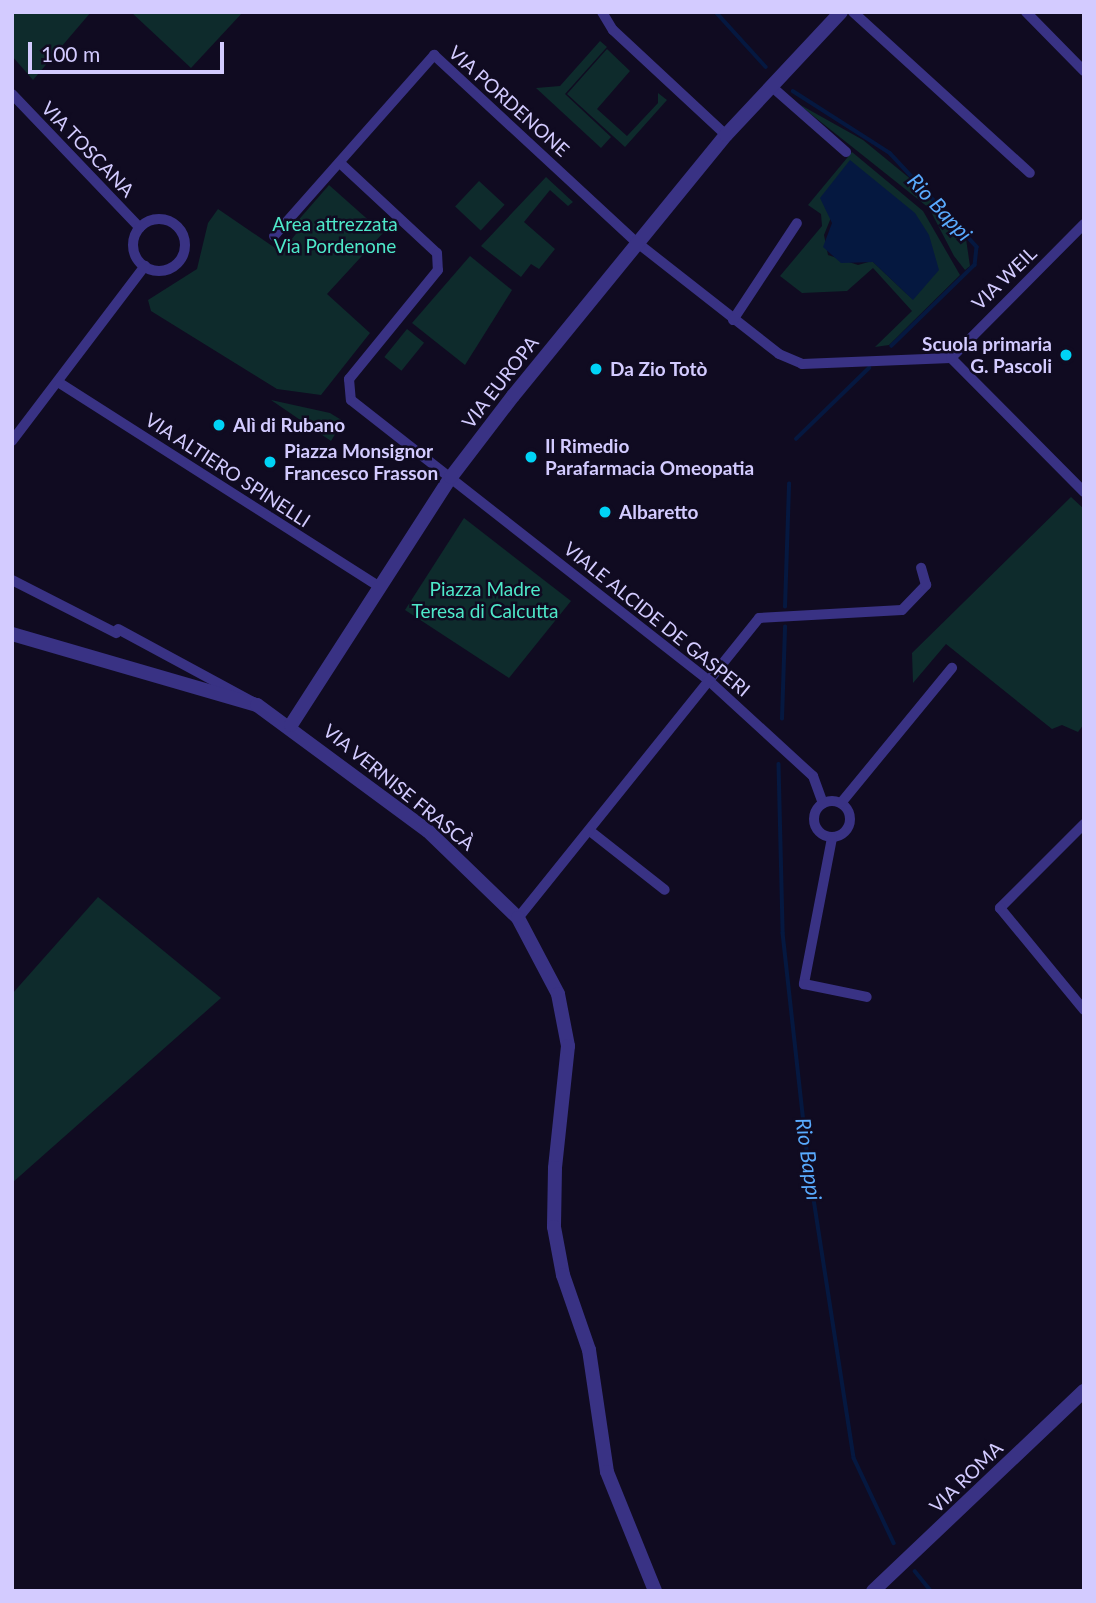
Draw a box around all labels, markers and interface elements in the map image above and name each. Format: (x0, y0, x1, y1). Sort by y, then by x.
scale bar (32, 28, 228, 72)
text: 100 m (41, 41, 100, 66)
street label: VIA PORDENONE (444, 41, 574, 161)
street label: VIA TOSCANA (36, 96, 140, 202)
water label: Rio Bappi (902, 168, 978, 246)
park label: Area attrezzata Via Pordenone (272, 213, 398, 257)
street label: VIA WEIL (967, 241, 1041, 315)
street label: VIA EUROPA (457, 331, 543, 433)
place label: Scuola primaria G. Pascoli (922, 333, 1052, 377)
marker: Scuola primaria G. Pascoli (1058, 347, 1074, 363)
place label: Da Zio Totò (610, 358, 708, 380)
marker: Da Zio Totò (588, 361, 604, 377)
street label: VIA ALTIERO SPINELLI (141, 408, 315, 532)
place label: Alì di Rubano (233, 414, 345, 436)
marker: Alì di Rubano (211, 417, 227, 433)
place label: Il Rimedio Parafarmacia Omeopatia (545, 435, 754, 479)
place label: Piazza Monsignor Francesco Frasson (284, 440, 438, 484)
marker: Il Rimedio Parafarmacia Omeopatia (523, 449, 539, 465)
marker: Piazza Monsignor Francesco Frasson (262, 454, 278, 470)
place label: Albaretto (619, 501, 698, 523)
marker: Albaretto (597, 504, 613, 520)
street label: VIALE ALCIDE DE GASPERI (559, 537, 755, 701)
park label: Piazza Madre Teresa di Calcutta (412, 578, 558, 622)
street label: VIA VERNISE FRASCÀ (318, 719, 480, 855)
water label: Rio Bappi (791, 1116, 827, 1202)
street label: VIA ROMA (924, 1436, 1008, 1518)

